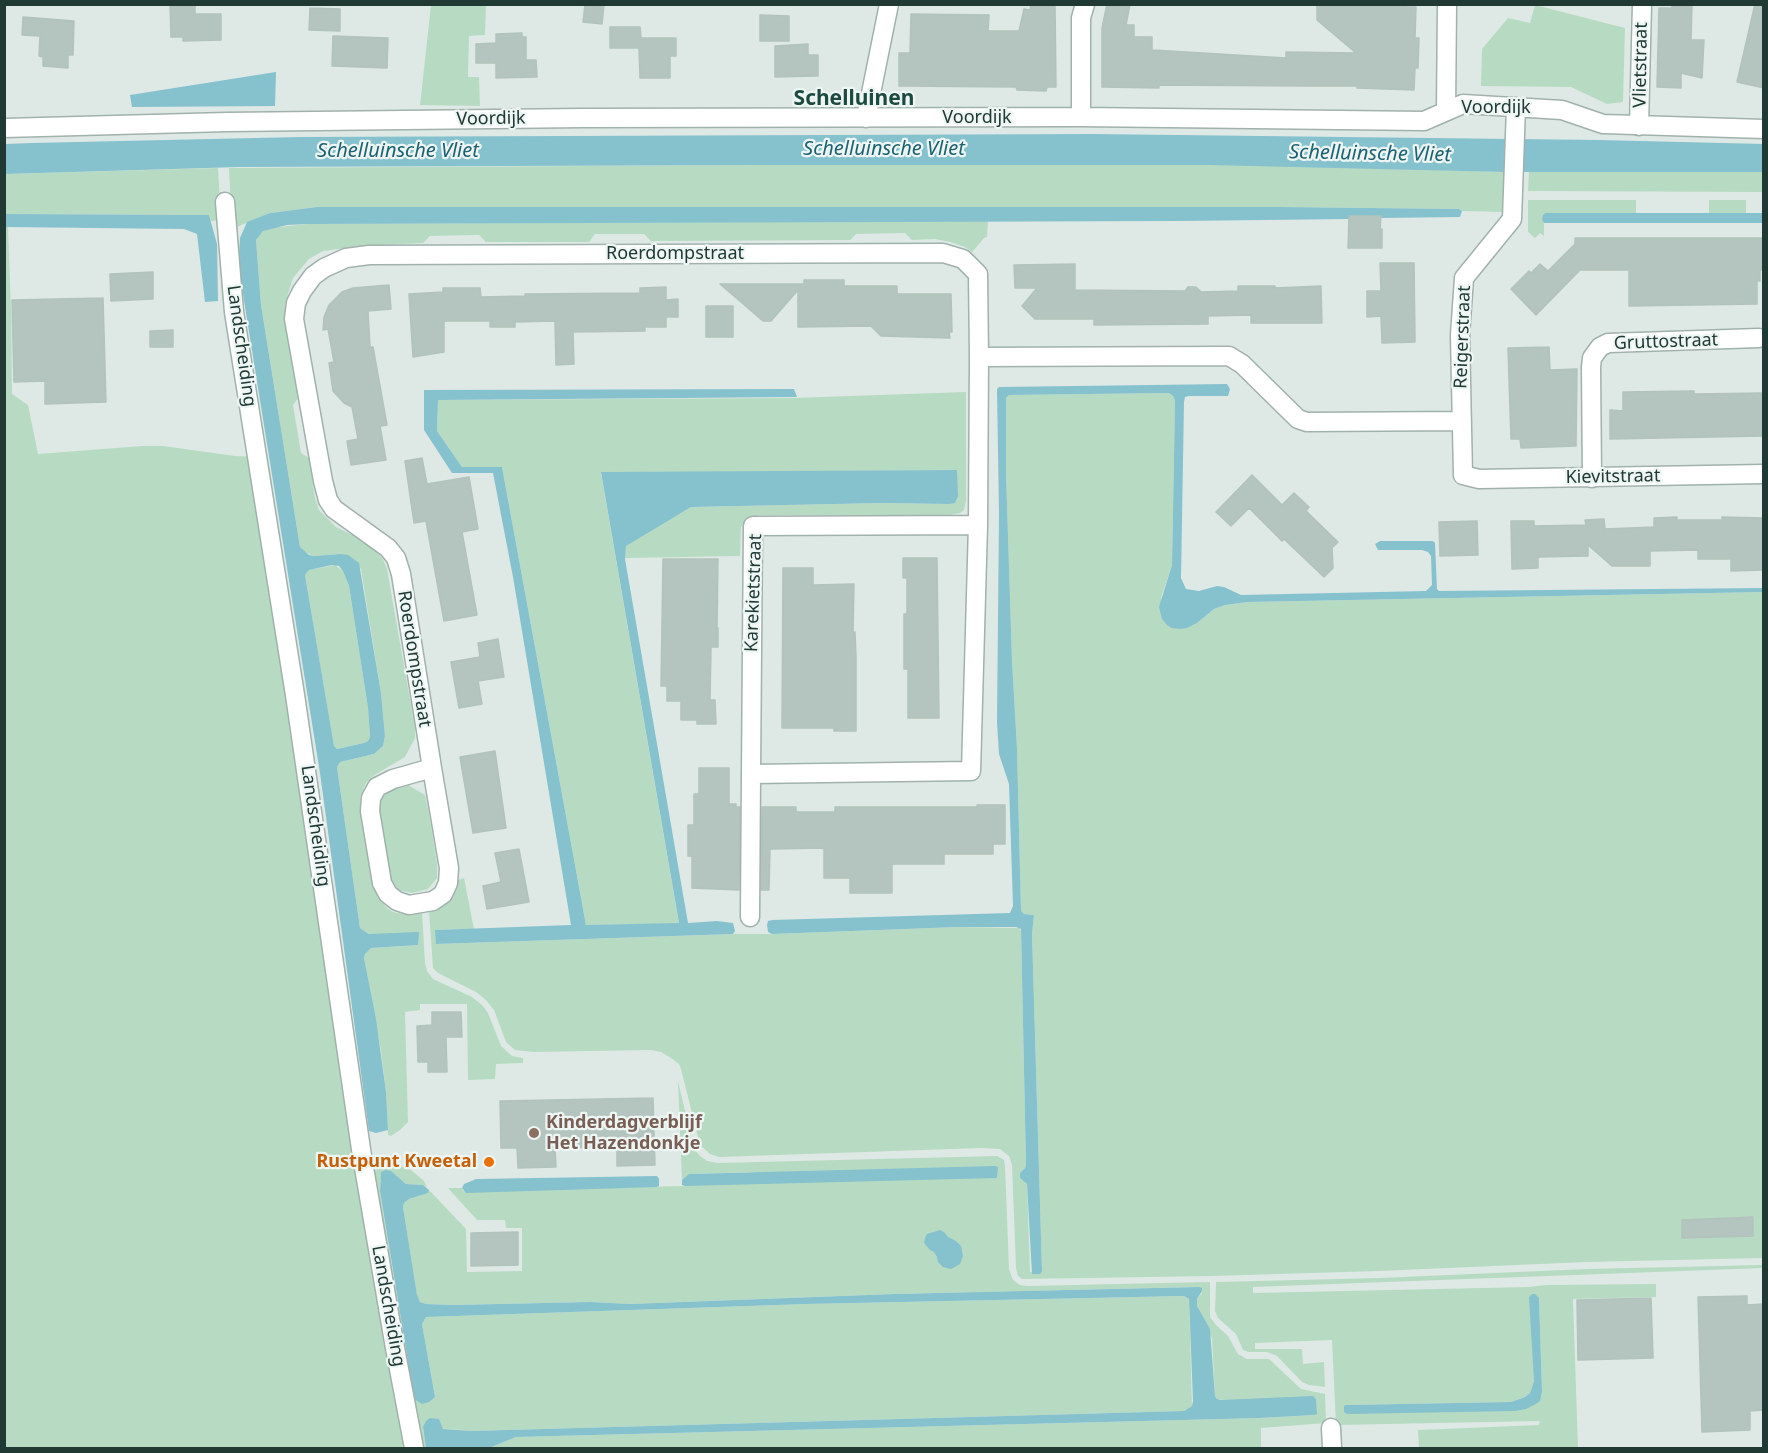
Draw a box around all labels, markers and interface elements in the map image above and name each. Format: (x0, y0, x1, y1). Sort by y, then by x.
street label: Vlietstraat (1629, 22, 1653, 108)
district label: Schelluinen (794, 86, 914, 112)
street label: Voordijk (1461, 97, 1531, 119)
street label: Voordijk (942, 107, 1012, 129)
street label: Voordijk (456, 108, 526, 130)
water label: Schelluinsche Vliet (803, 137, 965, 161)
water label: Schelluinsche Vliet (317, 139, 479, 163)
water label: Schelluinsche Vliet (1289, 141, 1451, 167)
street label: Roerdompstraat (606, 243, 744, 265)
street label: Landscheiding (222, 284, 260, 408)
street label: Reigerstraat (1450, 285, 1476, 389)
street label: Gruttostraat (1613, 329, 1719, 355)
street label: Kievitstraat (1565, 465, 1661, 489)
street label: Karekietstraat (741, 534, 767, 652)
street label: Roerdompstraat (393, 589, 435, 729)
street label: Landscheiding (296, 764, 334, 888)
place label: Kinderdagverblijf Het Hazendonkje (546, 1112, 702, 1154)
marker: Kinderdagverblijf Het Hazendonkje (527, 1126, 541, 1140)
place label: Rustpunt Kweetal (317, 1151, 477, 1173)
marker: Rustpunt Kweetal (482, 1155, 496, 1169)
street label: Landscheiding (367, 1244, 409, 1368)

